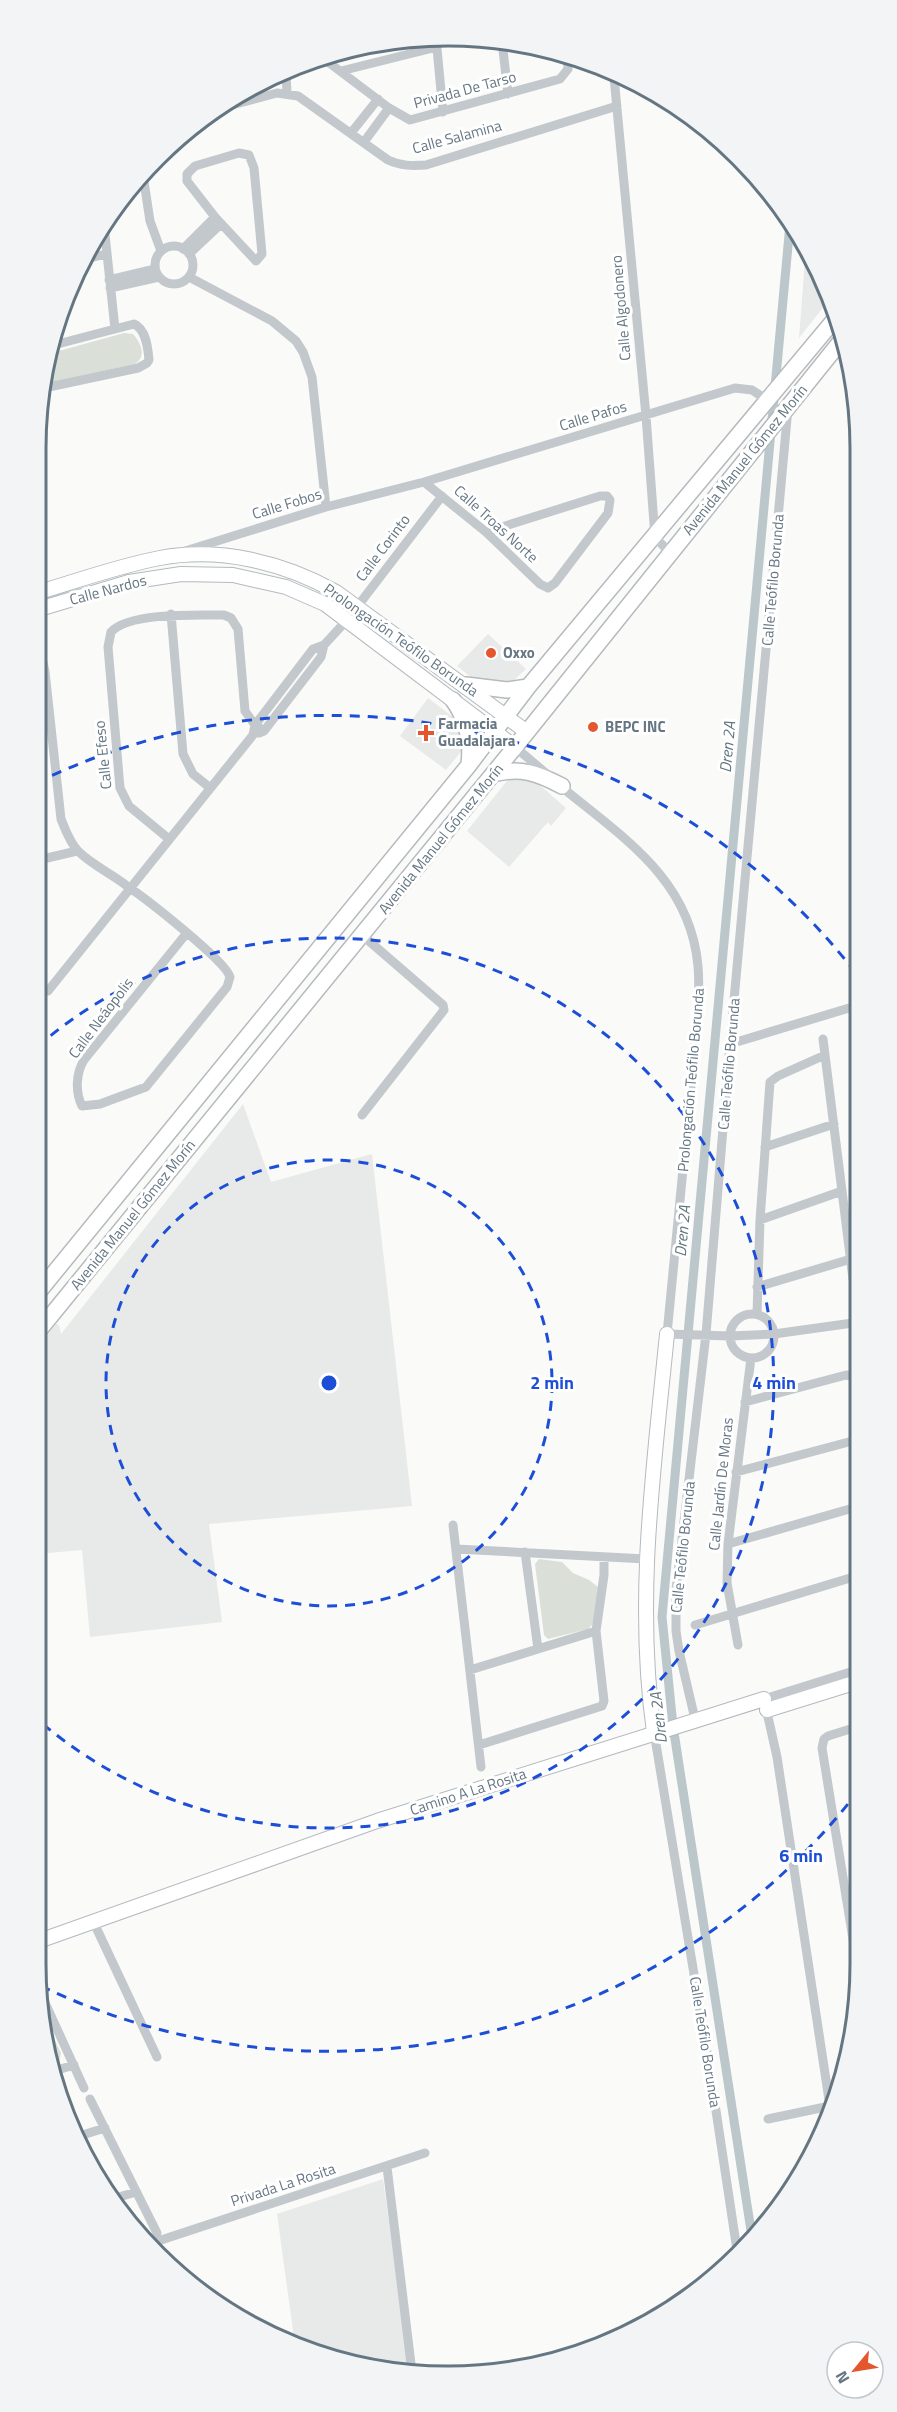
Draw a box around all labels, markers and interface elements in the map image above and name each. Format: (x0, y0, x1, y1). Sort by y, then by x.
street label: Privada De Tarso (411, 65, 519, 114)
street label: Calle Salamina (410, 113, 504, 159)
street label: Calle Algodonero (604, 254, 637, 362)
street label: Avenida Manuel Gómez Morín (676, 379, 813, 540)
street label: Calle Pafos (556, 394, 629, 437)
street label: Calle Troas Norte (449, 479, 544, 568)
street label: Calle Fobos (249, 482, 325, 525)
street label: Calle Corinto (350, 509, 416, 586)
street label: Calle Teófilo Borunda (755, 513, 790, 647)
street label: Calle Nardos (67, 568, 149, 611)
street label: Prolongación Teófilo Borunda (319, 577, 484, 702)
place label: Oxxo (503, 641, 535, 664)
marker: Oxxo (484, 646, 498, 660)
place label: Farmacia Guadalajara (438, 712, 516, 752)
place label: BEPC INC (605, 715, 666, 738)
street label: Calle Efeso (87, 719, 118, 791)
marker: BEPC INC (586, 720, 600, 734)
water label: Dren 2A (713, 720, 741, 774)
marker: Farmacia Guadalajara (419, 726, 433, 740)
street label: Avenida Manuel Gómez Morín (372, 758, 509, 919)
street label: Calle Neáopolis (62, 972, 139, 1063)
street label: Prolongación Teófilo Borunda (671, 987, 710, 1173)
street label: Calle Teófilo Borunda (711, 997, 746, 1131)
street label: Avenida Manuel Gómez Morín (64, 1134, 201, 1295)
water label: Dren 2A (668, 1204, 696, 1258)
text: 2 min (530, 1369, 574, 1396)
text: 4 min (752, 1369, 796, 1396)
centre of rings (319, 1373, 339, 1393)
street label: Calle Jardín De Moras (702, 1416, 739, 1552)
street label: Calle Teófilo Borunda (664, 1480, 701, 1614)
water label: Dren 2A (643, 1691, 673, 1745)
street label: Camino A La Rosita (407, 1762, 529, 1821)
text: 6 min (779, 1842, 823, 1869)
street label: Calle Teófilo Borunda (684, 1975, 727, 2110)
street label: Privada La Rosita (228, 2157, 339, 2212)
north arrow (825, 2340, 885, 2400)
text: N (829, 2367, 855, 2388)

